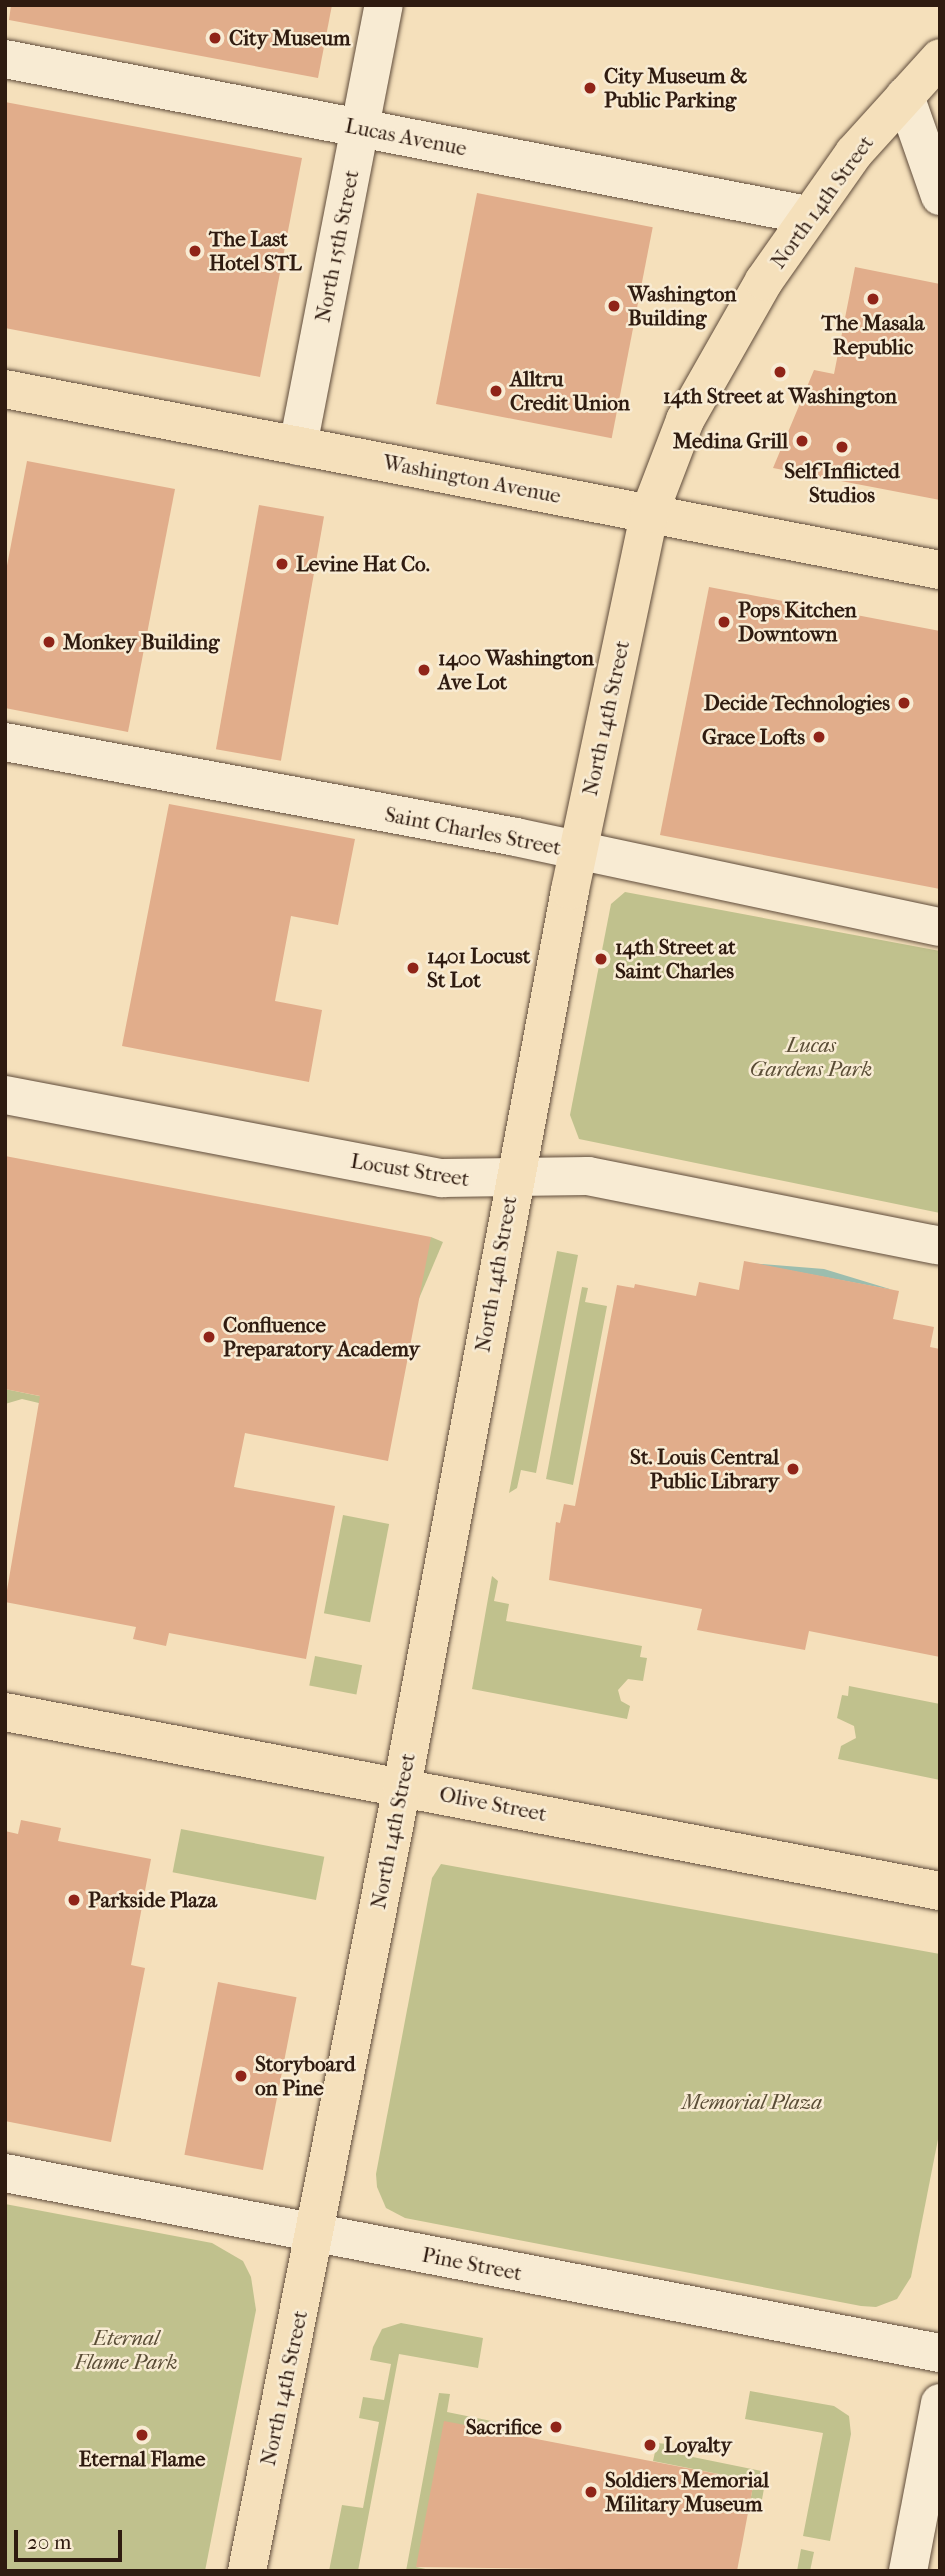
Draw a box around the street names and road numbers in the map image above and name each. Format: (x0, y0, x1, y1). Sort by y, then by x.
street label: Lucas Avenue (343, 113, 469, 161)
street label: North 14th Street (765, 131, 879, 273)
street label: North 15th Street (310, 168, 364, 324)
street label: Washington Avenue (381, 449, 563, 509)
street label: North 14th Street (577, 638, 635, 798)
street label: Saint Charles Street (383, 802, 563, 860)
street label: Locust Street (349, 1148, 471, 1192)
street label: North 14th Street (470, 1194, 522, 1354)
street label: North 14th Street (366, 1751, 420, 1911)
street label: Olive Street (437, 1781, 549, 1827)
street label: Pine Street (420, 2242, 524, 2286)
street label: North 14th Street (255, 2308, 313, 2468)

